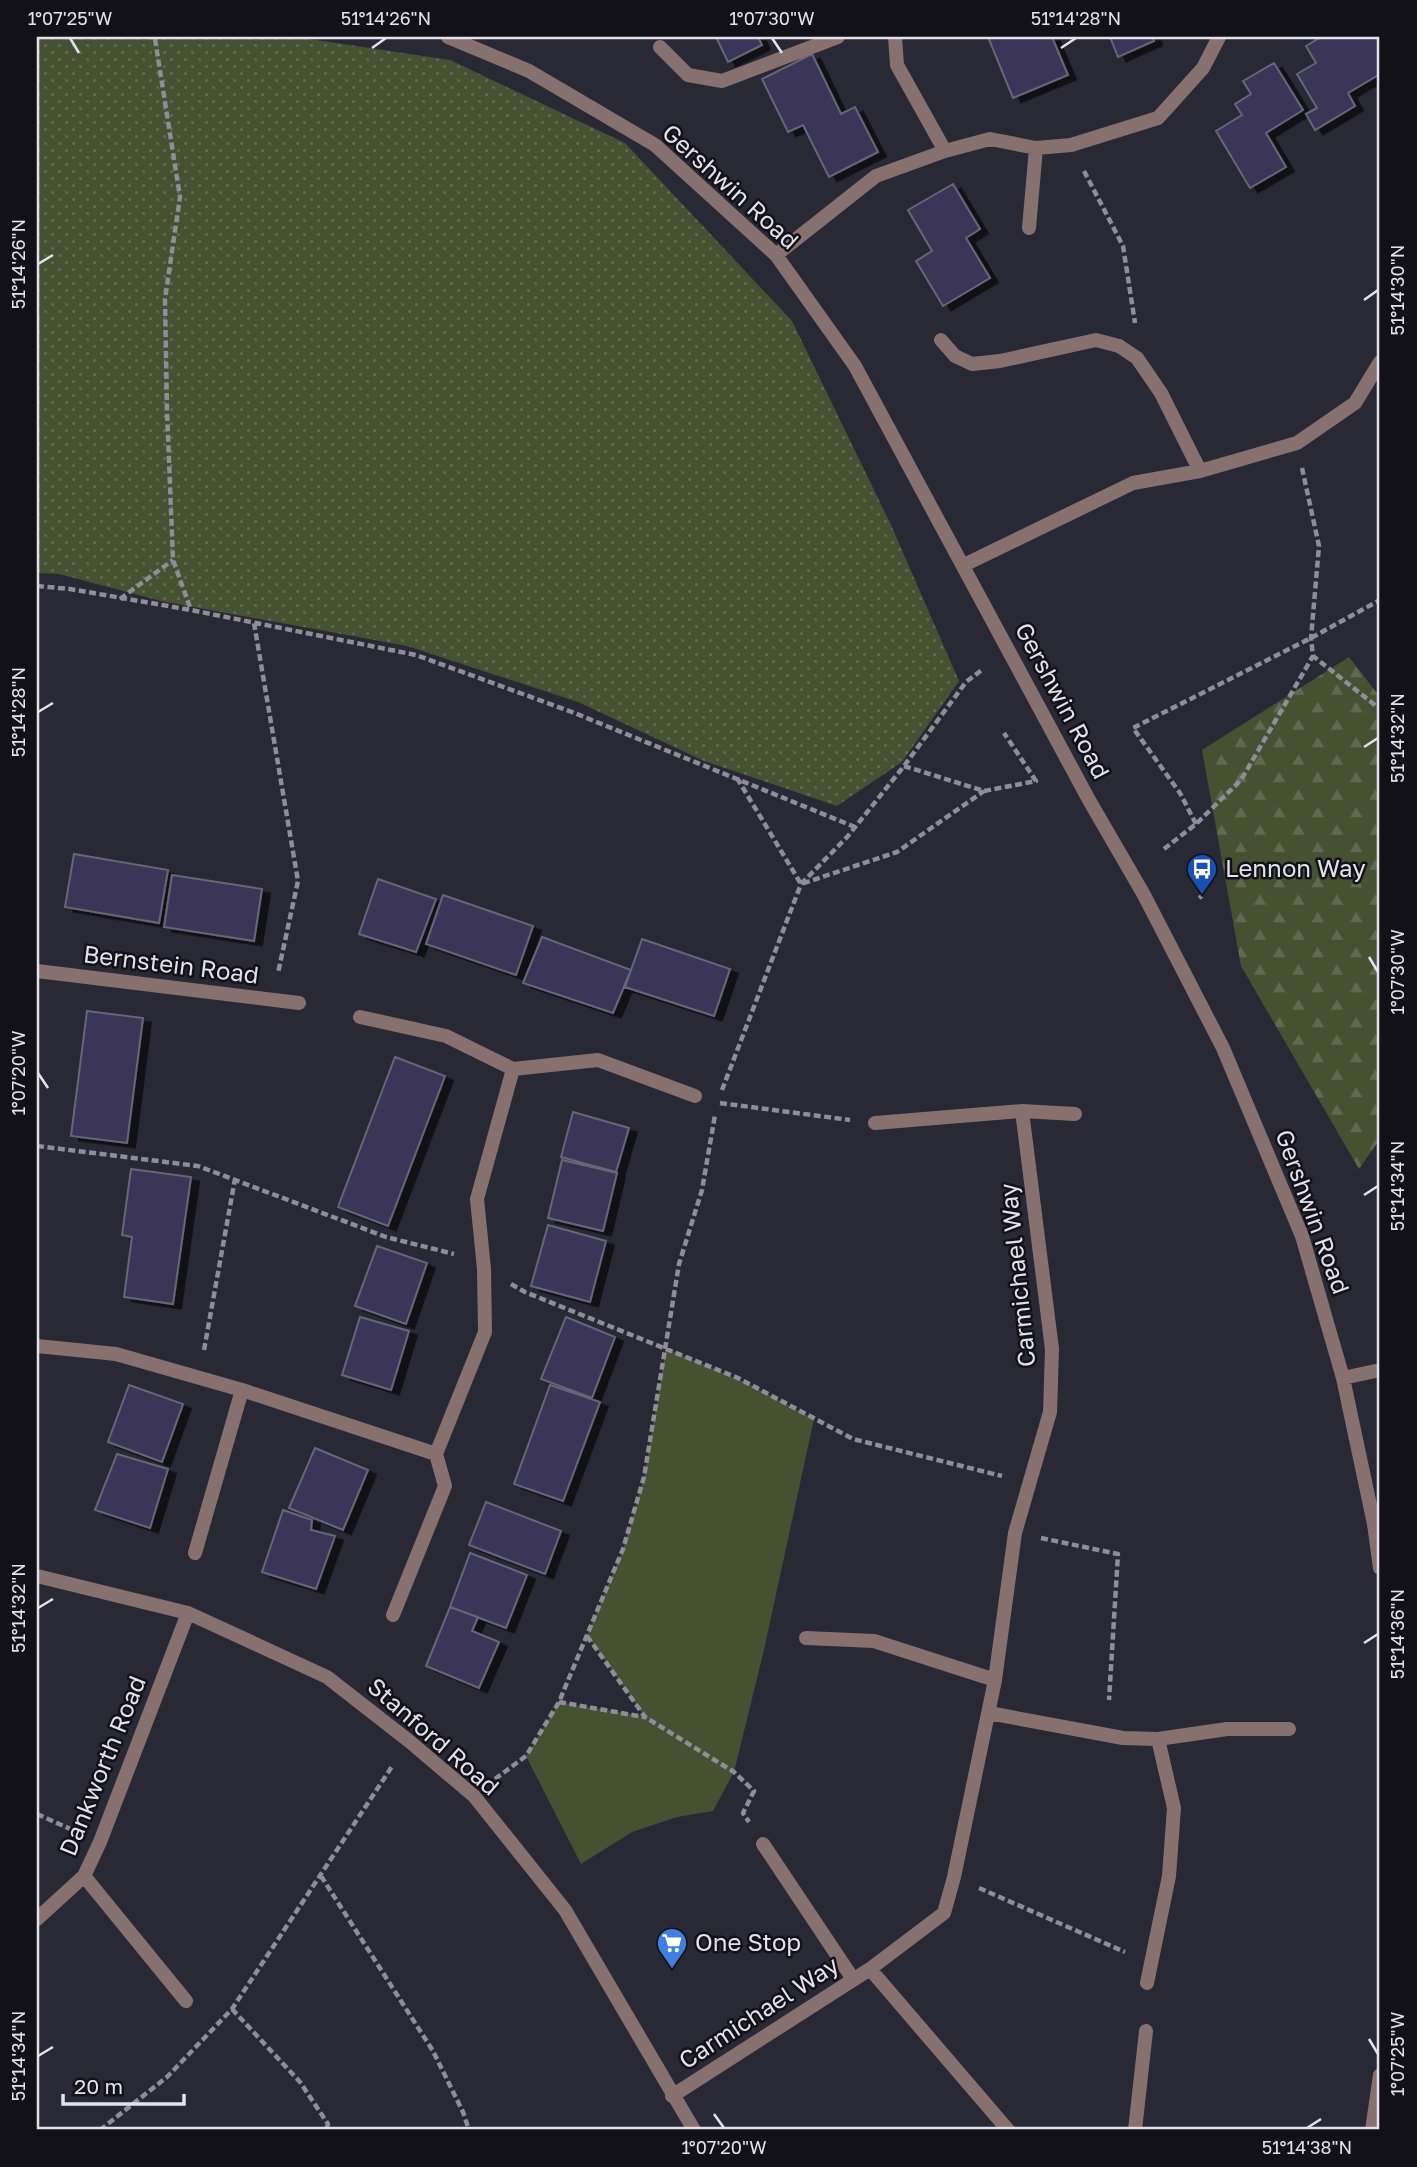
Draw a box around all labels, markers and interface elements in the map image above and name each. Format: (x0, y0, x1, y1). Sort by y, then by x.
text: 1°07'25"W (28, 7, 112, 29)
text: 51°14'26"N (341, 7, 431, 29)
text: 1°07'30"W (729, 7, 815, 29)
text: 51°14'28"N (1031, 7, 1121, 29)
street label: Gershwin Road (657, 117, 805, 254)
text: 51°14'26"N (7, 219, 29, 309)
text: 51°14'30"N (1386, 245, 1408, 335)
street label: Gershwin Road (1010, 617, 1117, 783)
text: 51°14'28"N (7, 667, 29, 757)
text: 51°14'32"N (1386, 693, 1408, 783)
bus stop icon: Lennon Way (1185, 852, 1219, 896)
place label: Lennon Way (1225, 853, 1366, 882)
text: 1°07'30"W (1386, 929, 1408, 1015)
street label: Bernstein Road (82, 938, 260, 989)
text: 1°07'20"W (7, 1030, 29, 1116)
street label: Gershwin Road (1270, 1125, 1357, 1298)
text: 51°14'34"N (1386, 1141, 1408, 1231)
street label: Carmichael Way (992, 1182, 1041, 1368)
text: 51°14'32"N (7, 1563, 29, 1653)
text: 51°14'36"N (1386, 1589, 1408, 1679)
street label: Dankworth Road (52, 1671, 151, 1860)
street label: Stanford Road (362, 1671, 506, 1801)
supermarket icon: One Stop (655, 1926, 689, 1970)
place label: One Stop (695, 1927, 801, 1956)
street label: Carmichael Way (673, 1949, 843, 2074)
text: 51°14'34"N (7, 2011, 29, 2101)
text: 1°07'25"W (1386, 2012, 1408, 2096)
scale bar (63, 2062, 184, 2106)
text: 20 m (74, 2073, 123, 2099)
text: 1°07'20"W (681, 2136, 767, 2158)
text: 51°14'38"N (1262, 2136, 1352, 2158)

